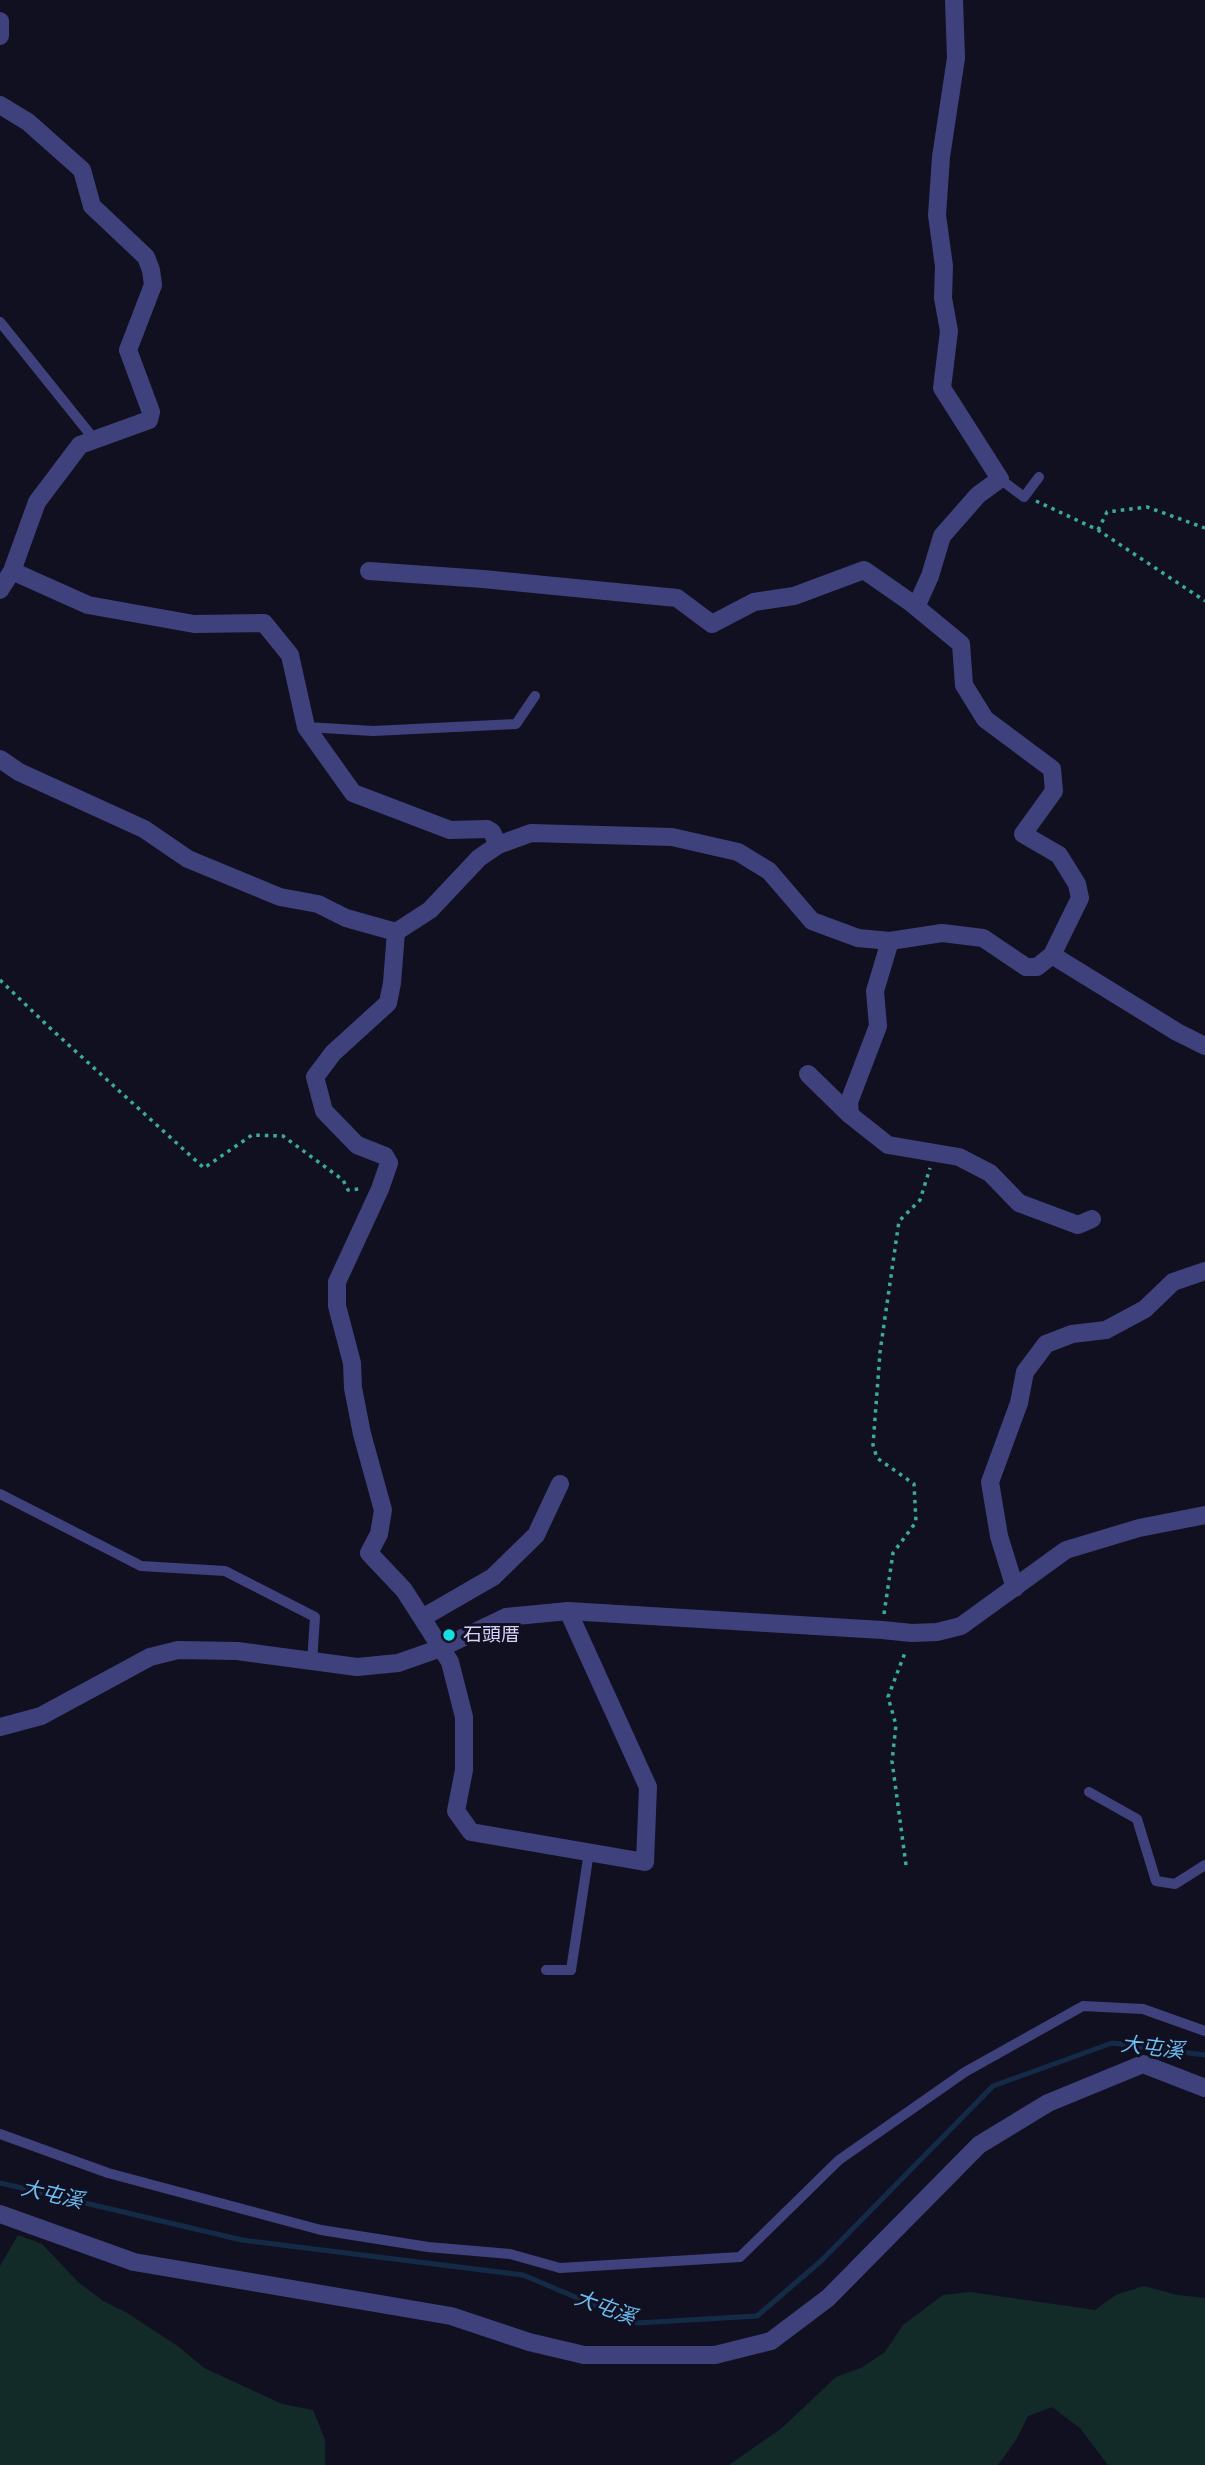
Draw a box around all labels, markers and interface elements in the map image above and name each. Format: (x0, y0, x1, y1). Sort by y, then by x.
place label: 石頭厝 (463, 1624, 520, 1646)
marker: 石頭厝 (441, 1627, 457, 1643)
water label: 大屯溪 (1119, 2032, 1185, 2064)
water label: 大屯溪 (18, 2176, 86, 2214)
water label: 大屯溪 (571, 2285, 639, 2331)

